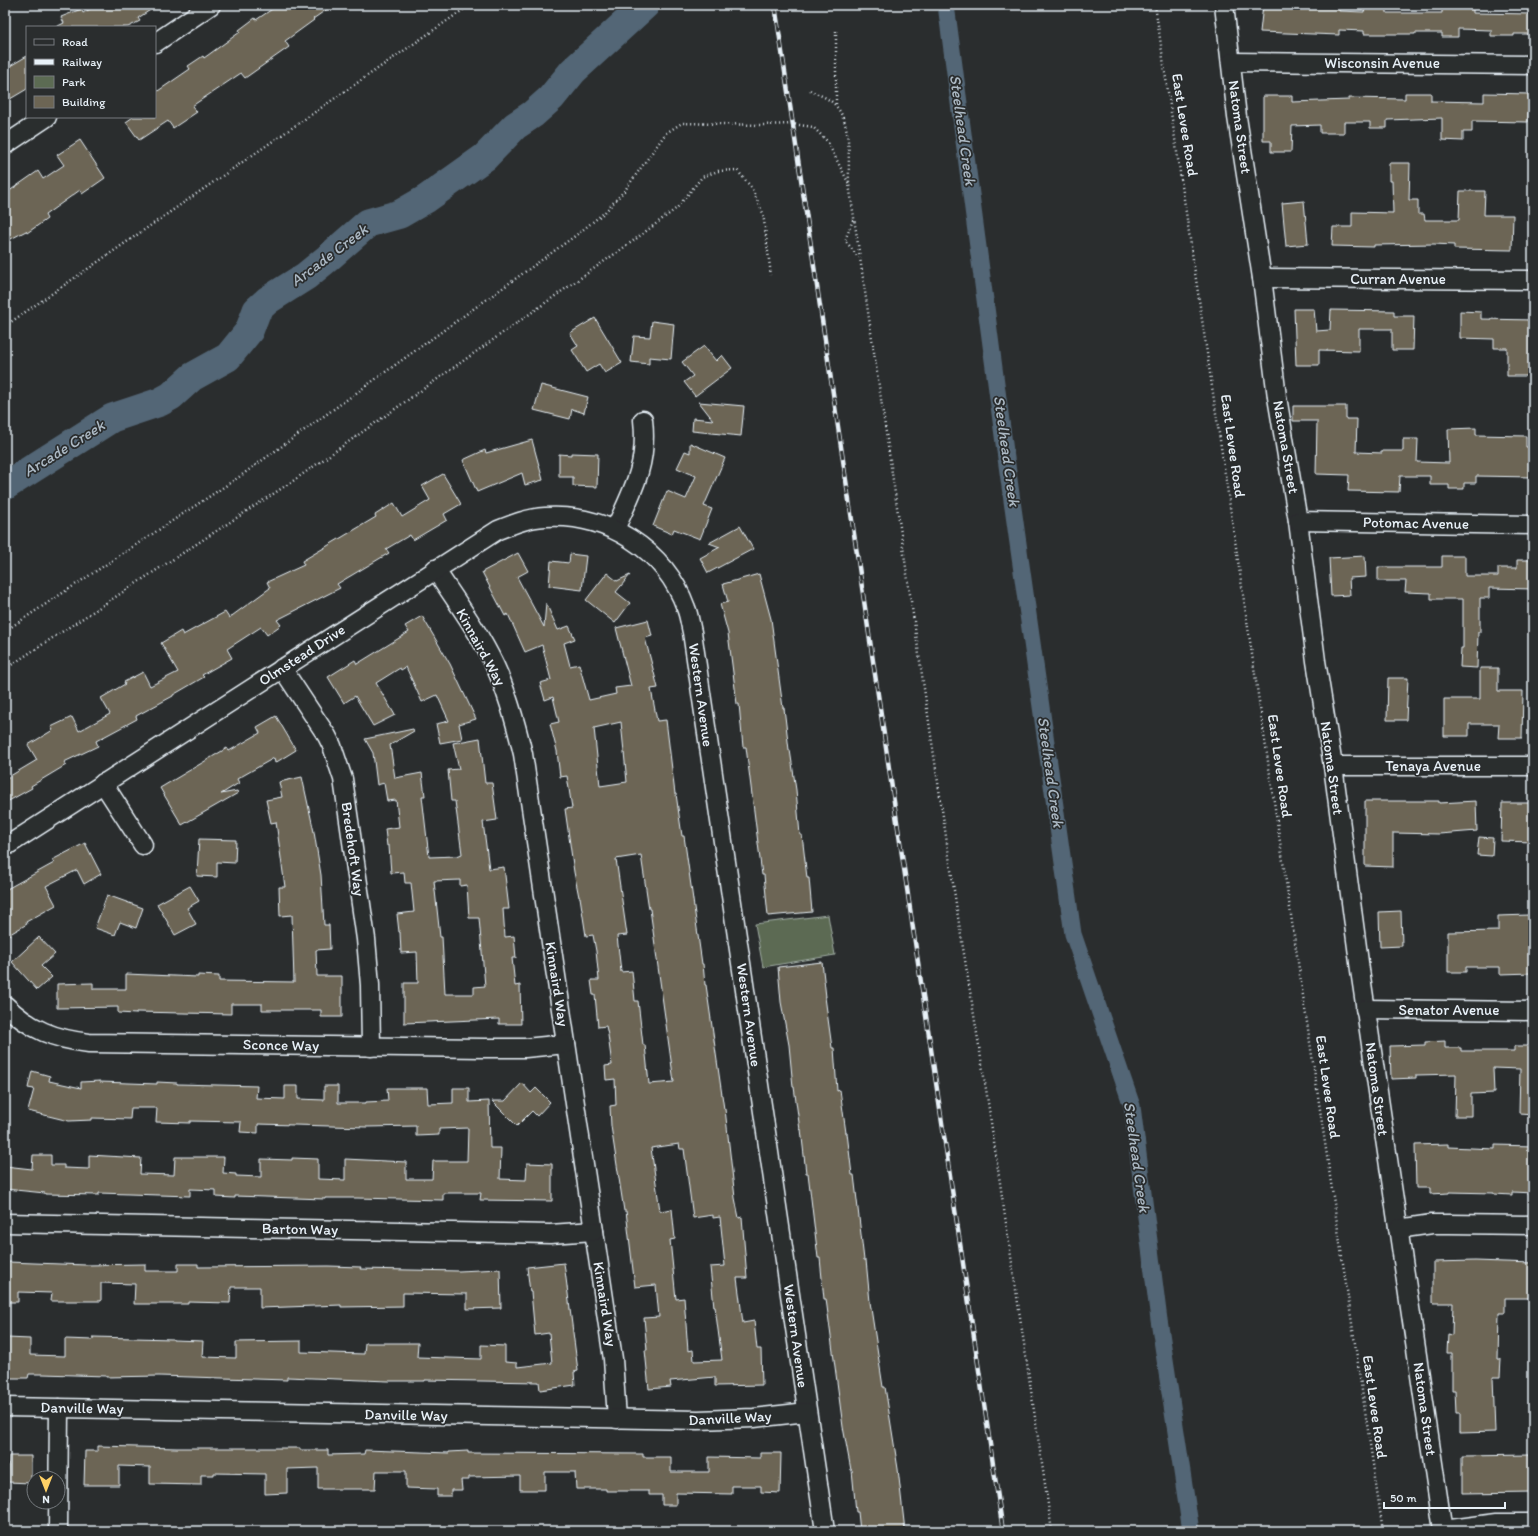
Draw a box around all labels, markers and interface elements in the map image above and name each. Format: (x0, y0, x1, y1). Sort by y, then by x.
legend (26, 26, 156, 118)
text: Road (62, 35, 88, 49)
street label: Wisconsin Avenue (1324, 54, 1440, 72)
text: Railway (62, 55, 102, 69)
street label: East Levee Road (1168, 72, 1202, 179)
water label: Steelhead Creek (946, 73, 980, 187)
text: Park (62, 75, 86, 89)
street label: Natoma Street (1225, 79, 1256, 175)
text: Building (62, 95, 106, 109)
water label: Arcade Creek (286, 219, 372, 290)
street label: Curran Avenue (1350, 270, 1446, 288)
street label: East Levee Road (1217, 393, 1249, 500)
water label: Steelhead Creek (990, 394, 1024, 508)
street label: Natoma Street (1269, 399, 1303, 495)
water label: Arcade Creek (20, 415, 109, 480)
street label: Potomac Avenue (1363, 513, 1469, 533)
street label: Kinnaird Way (452, 605, 510, 689)
street label: Olmstead Drive (255, 620, 349, 690)
street label: Western Avenue (685, 642, 717, 748)
street label: East Levee Road (1264, 713, 1296, 820)
water label: Steelhead Creek (1034, 715, 1068, 829)
street label: Natoma Street (1317, 720, 1348, 816)
street label: Tenaya Avenue (1385, 757, 1481, 775)
street label: Bredehoft Way (337, 801, 369, 897)
street label: Kinnaird Way (541, 940, 573, 1028)
street label: Western Avenue (733, 962, 765, 1068)
street label: Senator Avenue (1399, 1001, 1499, 1019)
street label: East Levee Road (1312, 1034, 1344, 1141)
street label: Sconce Way (243, 1035, 319, 1055)
street label: Natoma Street (1362, 1041, 1393, 1137)
water label: Steelhead Creek (1120, 1100, 1154, 1214)
street label: Barton Way (262, 1219, 338, 1239)
street label: Kinnaird Way (589, 1260, 621, 1348)
street label: Western Avenue (780, 1283, 812, 1389)
street label: East Levee Road (1359, 1354, 1391, 1461)
street label: Natoma Street (1410, 1361, 1441, 1457)
street label: Danville Way (40, 1398, 124, 1418)
street label: Danville Way (364, 1405, 448, 1425)
street label: Danville Way (688, 1407, 772, 1429)
north arrow (26, 1470, 66, 1510)
scale bar (1384, 1484, 1505, 1510)
text: 50 m (1390, 1491, 1416, 1505)
text: N (42, 1493, 50, 1506)

